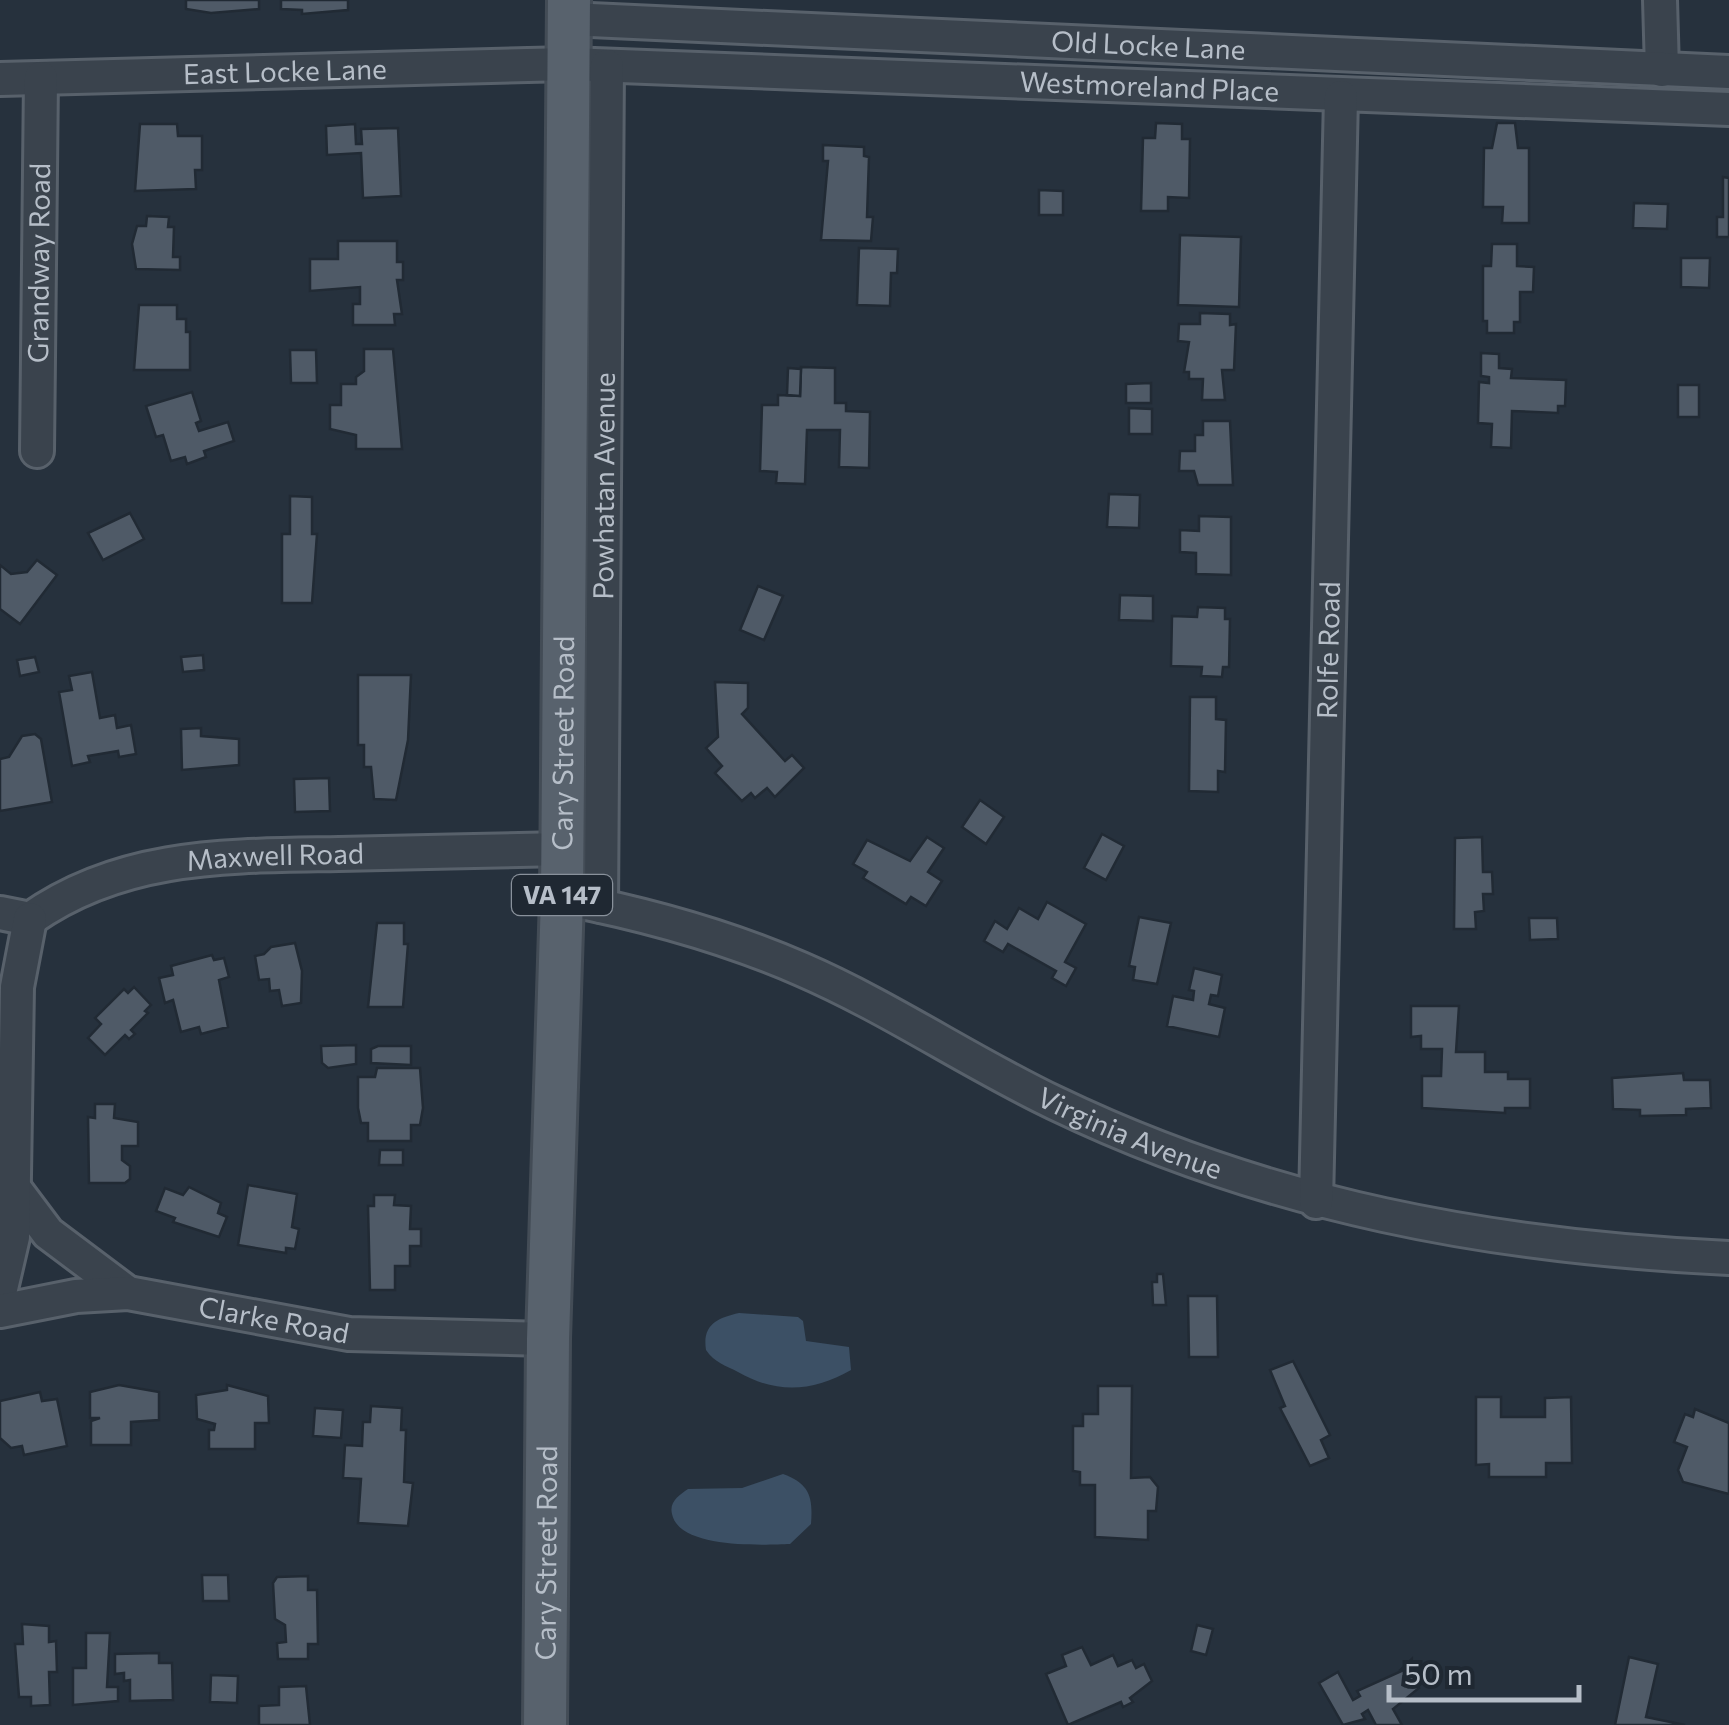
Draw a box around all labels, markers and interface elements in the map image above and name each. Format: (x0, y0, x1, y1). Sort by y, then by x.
street label: Old Locke Lane (1051, 23, 1246, 66)
street label: East Locke Lane (183, 51, 387, 90)
street label: Westmoreland Place (1019, 64, 1280, 108)
street label: Grandway Road (20, 163, 56, 363)
street label: Powhatan Avenue (585, 372, 621, 600)
street label: Rolfe Road (1309, 581, 1346, 719)
street label: Cary Street Road (544, 636, 580, 851)
street label: Maxwell Road (184, 835, 364, 877)
road number: VA 147 (512, 875, 612, 915)
street label: Virginia Avenue (1032, 1079, 1227, 1185)
street label: Clarke Road (196, 1288, 352, 1350)
street label: Cary Street Road (528, 1445, 563, 1661)
scale bar (1389, 1640, 1579, 1702)
text: 50 m (1404, 1654, 1473, 1691)

